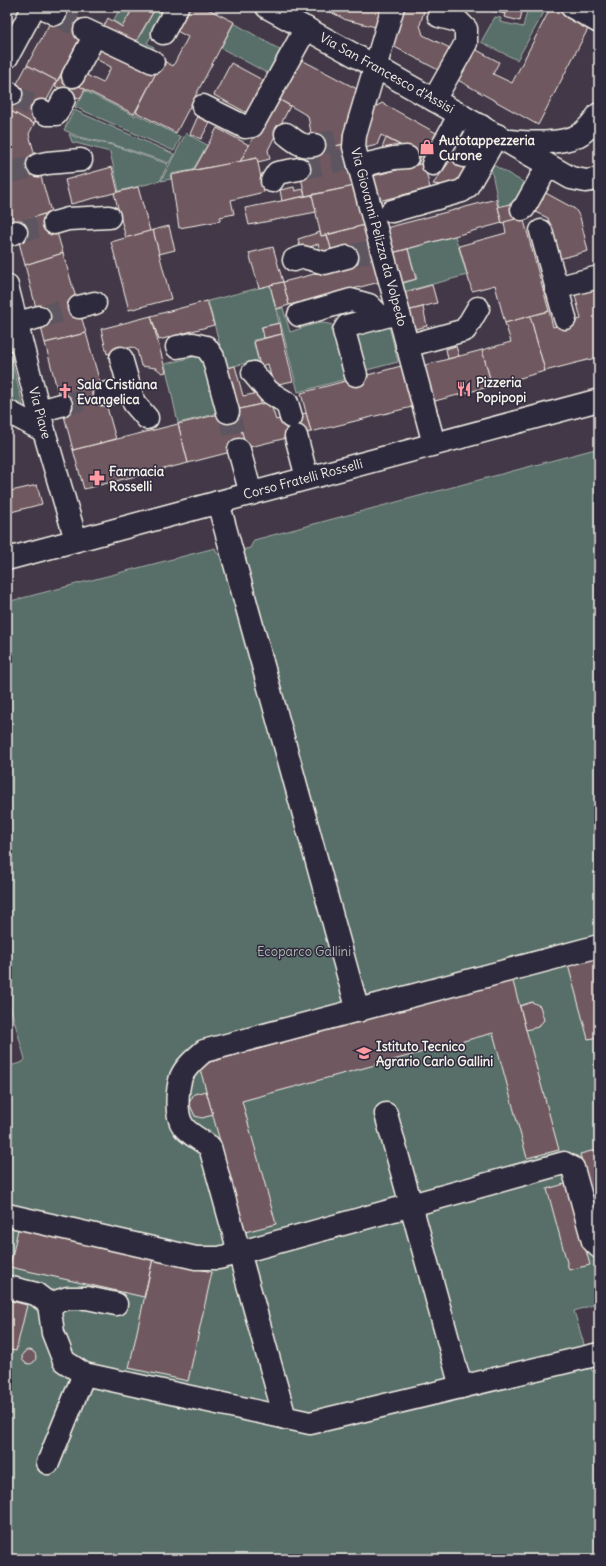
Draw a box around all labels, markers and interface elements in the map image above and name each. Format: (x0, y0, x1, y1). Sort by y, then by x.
street label: Via San Francesco d'Assisi (317, 29, 457, 117)
place label: Autotappezzeria Curone (439, 132, 536, 164)
shop icon: Autotappezzeria Curone (418, 138, 436, 156)
street label: Via Giovanni Pelizza da Volpedo (347, 146, 411, 328)
place label: Pizzeria Popipopi (476, 374, 526, 406)
place label: Sala Cristiana Evangelica (77, 376, 158, 408)
restaurant icon: Pizzeria Popipopi (455, 380, 473, 398)
church icon: Sala Cristiana Evangelica (56, 382, 74, 400)
street label: Via Piave (25, 385, 55, 441)
street label: Corso Fratelli Rosselli (241, 455, 365, 503)
place label: Farmacia Rosselli (109, 463, 165, 495)
pharmacy icon: Farmacia Rosselli (88, 469, 106, 487)
park label: Ecoparco Gallini (257, 943, 351, 960)
place label: Istituto Tecnico Agrario Carlo Gallini (376, 1038, 493, 1070)
school or university icon: Istituto Tecnico Agrario Carlo Gallini (355, 1044, 373, 1062)

